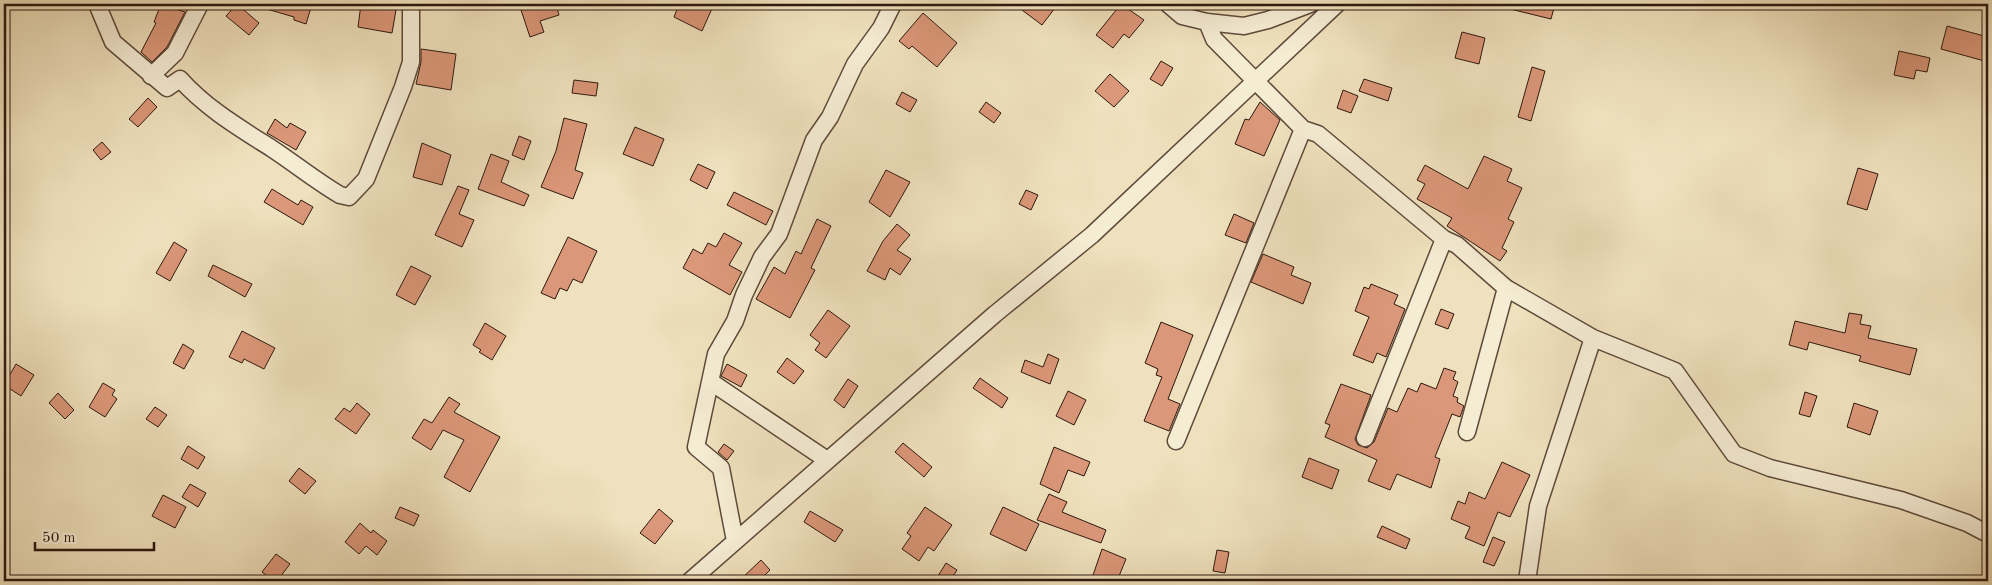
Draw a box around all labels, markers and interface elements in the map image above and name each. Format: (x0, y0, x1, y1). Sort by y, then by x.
scale bar (35, 520, 154, 552)
text: 50 m (42, 531, 76, 546)

